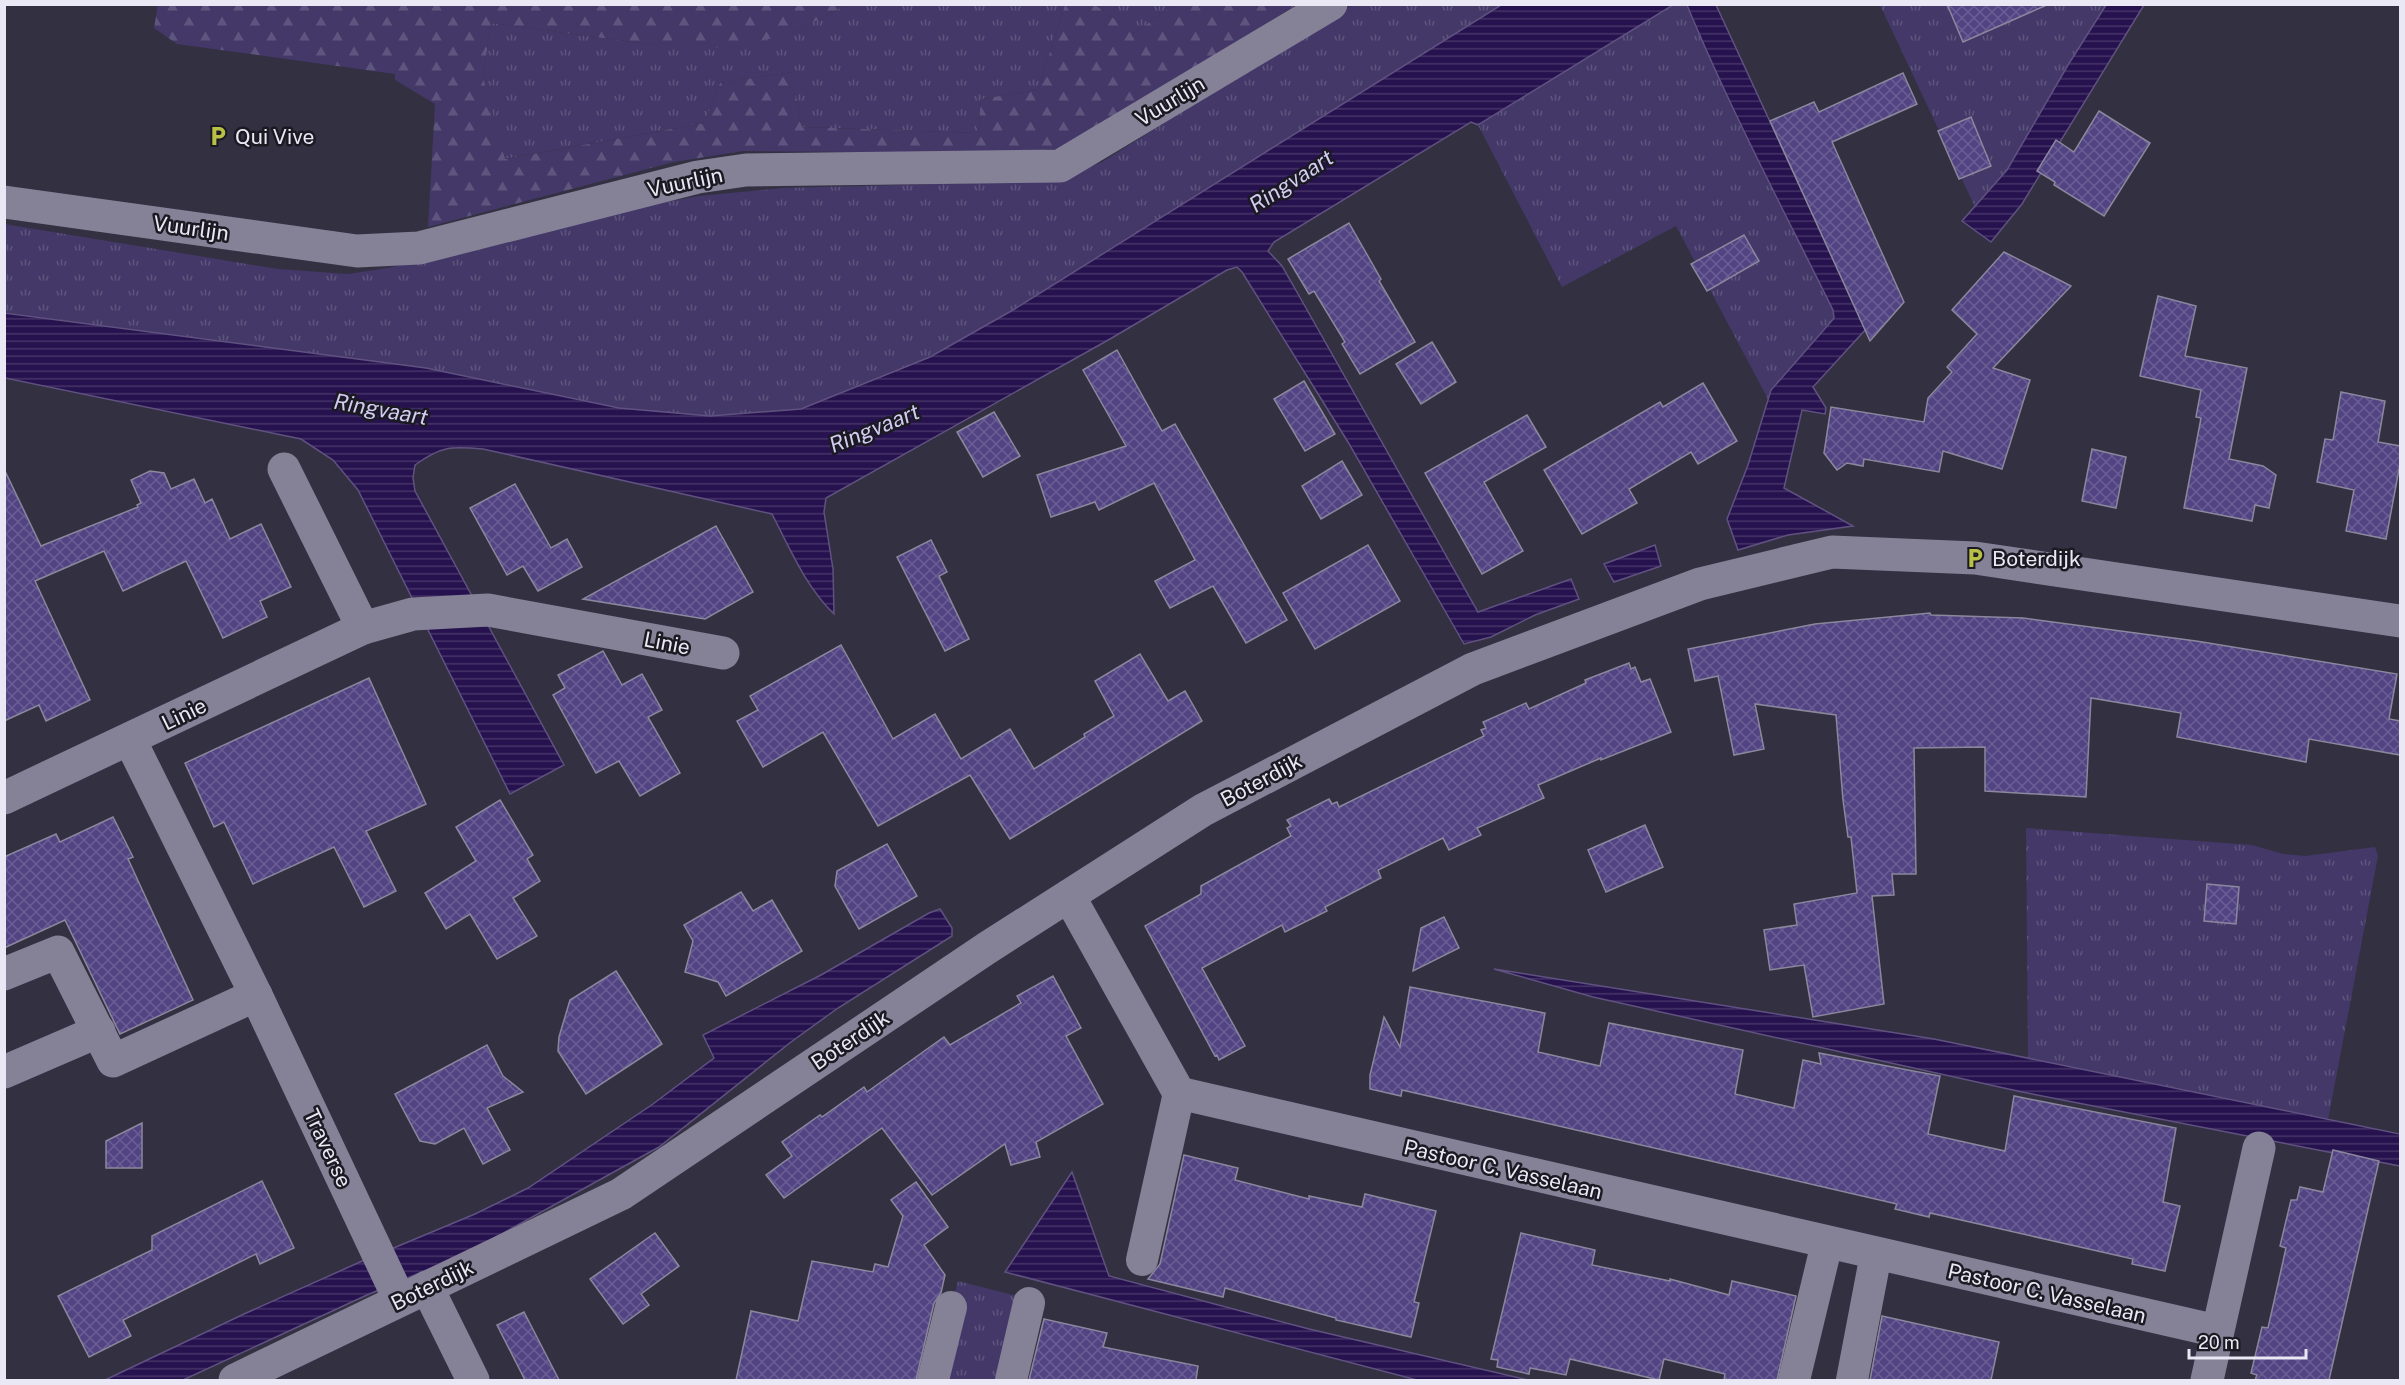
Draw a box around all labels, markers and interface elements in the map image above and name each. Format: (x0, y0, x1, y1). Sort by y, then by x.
street label: Vuurlijn (1131, 71, 1209, 131)
parking icon: Qui Vive (206, 124, 230, 148)
place label: Qui Vive (235, 124, 314, 149)
water label: Ringvaart (1244, 144, 1339, 218)
street label: Vuurlijn (645, 162, 725, 202)
street label: Vuurlijn (152, 210, 230, 246)
water label: Ringvaart (332, 388, 431, 430)
water label: Ringvaart (825, 398, 924, 458)
parking icon: Boterdijk (1963, 546, 1987, 570)
place label: Boterdijk (1992, 546, 2081, 571)
street label: Linie (642, 626, 692, 660)
street label: Linie (158, 693, 210, 735)
street label: Boterdijk (1216, 748, 1306, 812)
street label: Boterdijk (806, 1005, 894, 1075)
street label: Traverse (299, 1105, 357, 1191)
street label: Pastoor C. Vasselaan (1401, 1134, 1605, 1204)
street label: Boterdijk (387, 1254, 478, 1316)
street label: Pastoor C. Vasselaan (1945, 1258, 2149, 1328)
scale bar (2189, 1322, 2306, 1360)
text: 20 m (2198, 1332, 2240, 1353)

